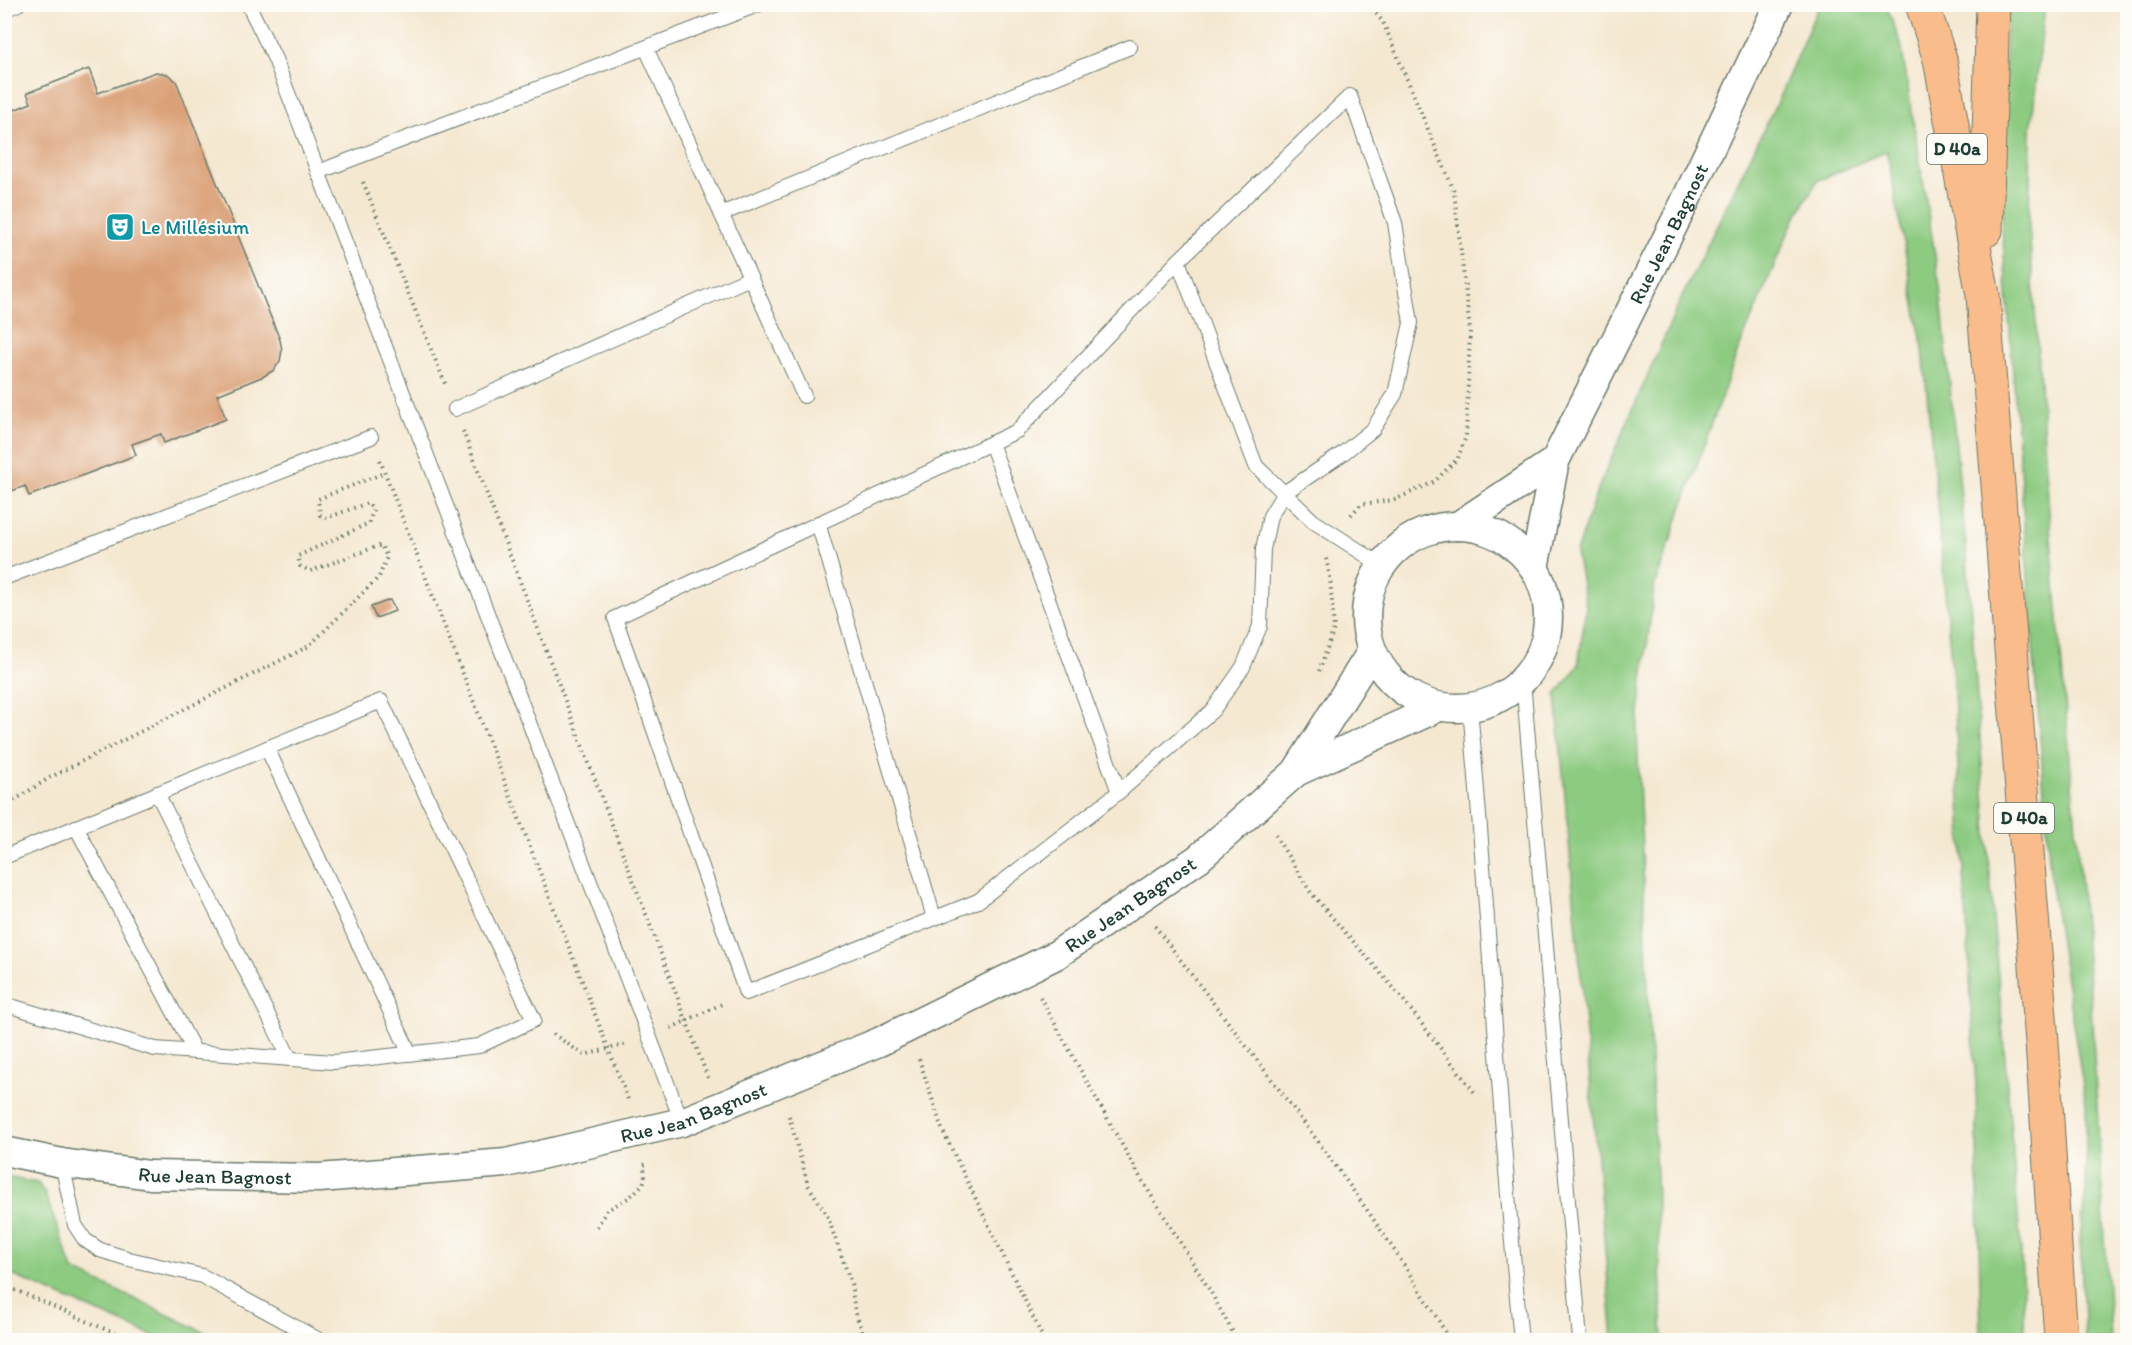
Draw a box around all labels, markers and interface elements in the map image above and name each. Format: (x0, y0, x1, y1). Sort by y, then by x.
road number: D 40a (1927, 134, 1987, 164)
street label: Rue Jean Bagnost (1624, 159, 1713, 308)
theatre icon: Le Millésium (104, 211, 136, 243)
place label: Le Millésium (141, 215, 249, 239)
road number: D 40a (1994, 803, 2054, 833)
street label: Rue Jean Bagnost (1060, 851, 1201, 958)
street label: Rue Jean Bagnost (618, 1077, 771, 1148)
street label: Rue Jean Bagnost (137, 1162, 292, 1190)

